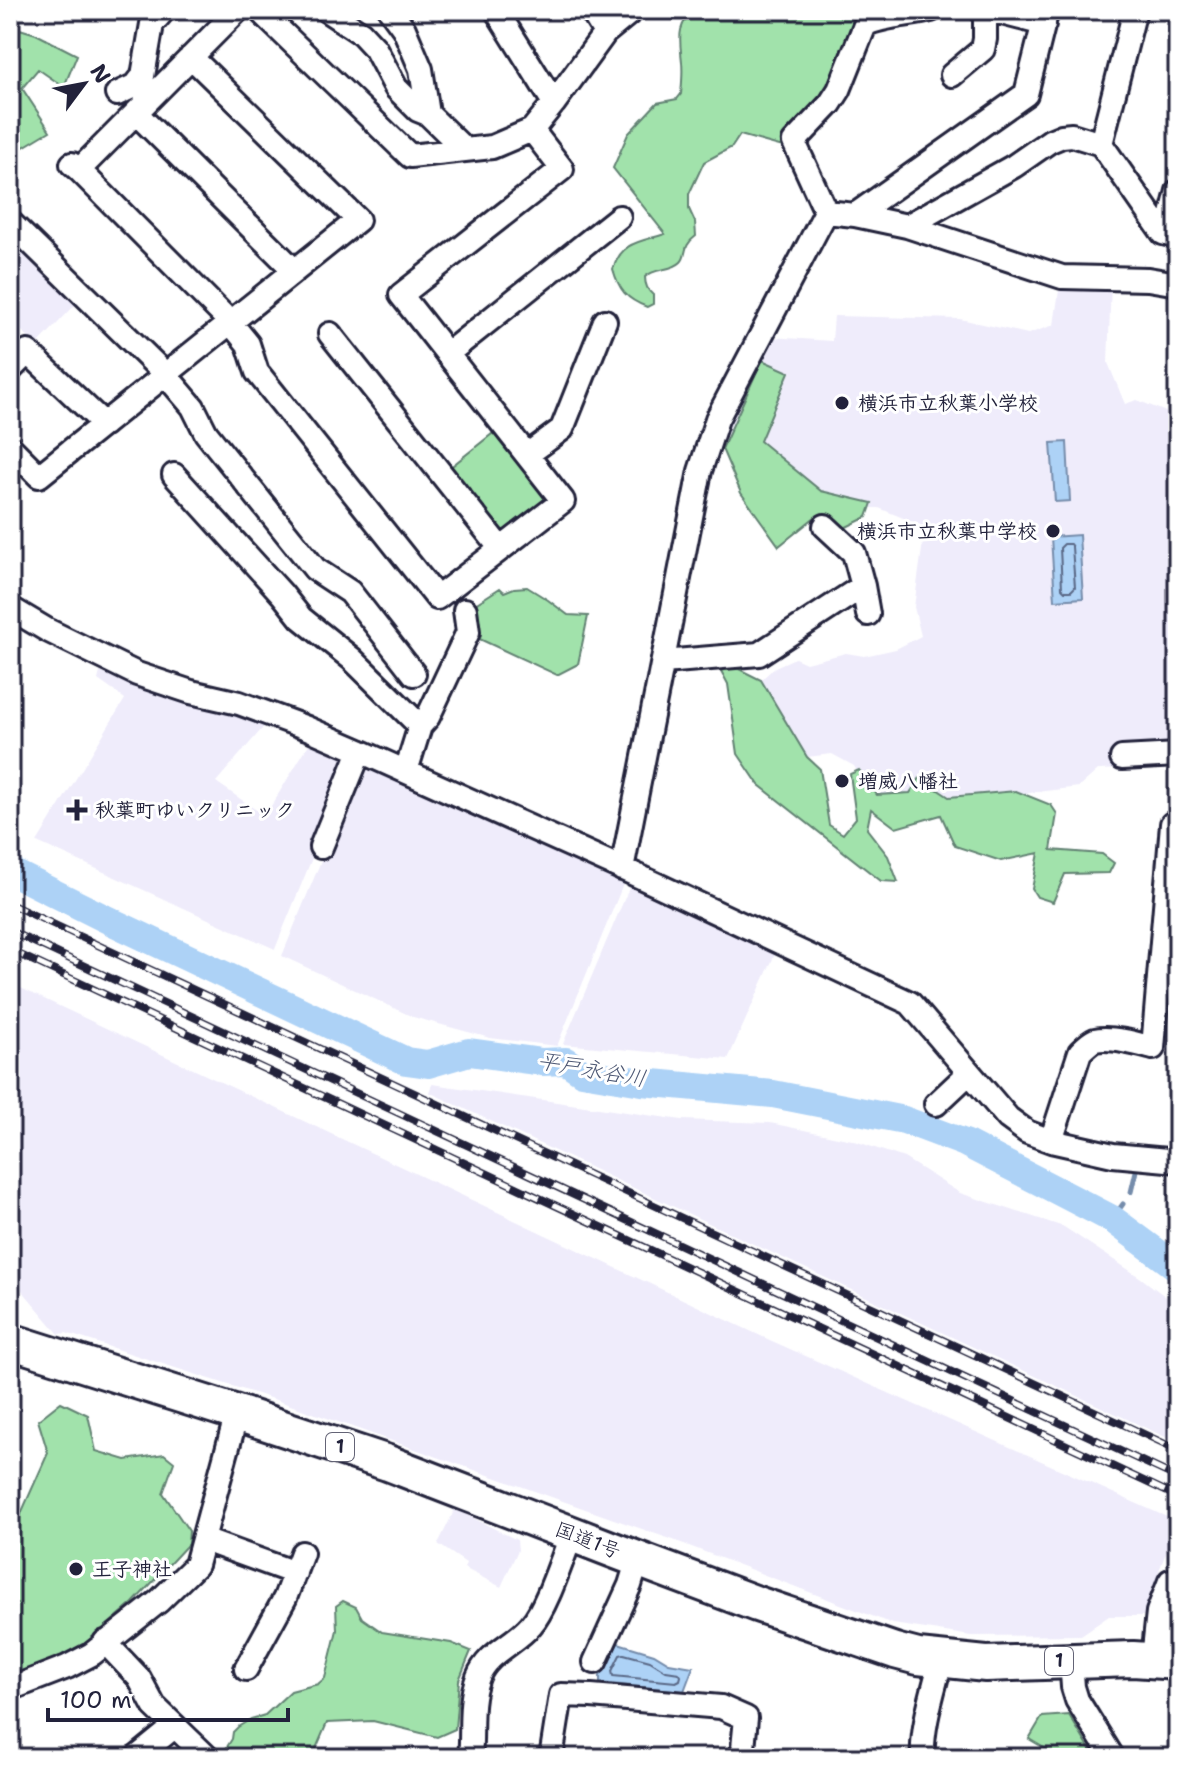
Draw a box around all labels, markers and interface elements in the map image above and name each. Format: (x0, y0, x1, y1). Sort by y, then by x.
north arrow (44, 44, 124, 124)
text: N (84, 59, 117, 89)
place label: 横浜市立秋葉小学校 (858, 390, 1038, 416)
marker: 横浜市立秋葉小学校 (833, 394, 851, 412)
place label: 横浜市立秋葉中学校 (857, 518, 1037, 544)
marker: 横浜市立秋葉中学校 (1044, 522, 1062, 540)
place label: 増威八幡社 (858, 768, 958, 794)
marker: 増威八幡社 (833, 772, 851, 790)
place label: 秋葉町ゆいクリニック (95, 797, 295, 823)
marker: 秋葉町ゆいクリニック (66, 799, 88, 821)
water label: 平戸永谷川 (535, 1046, 649, 1093)
road number: 1 (326, 1433, 354, 1461)
street label: 国道1号 (551, 1516, 625, 1564)
place label: 王子神社 (92, 1556, 172, 1582)
marker: 王子神社 (67, 1560, 85, 1578)
road number: 1 (1045, 1647, 1073, 1675)
scale bar (48, 1672, 288, 1722)
text: 100 m (60, 1684, 132, 1716)

